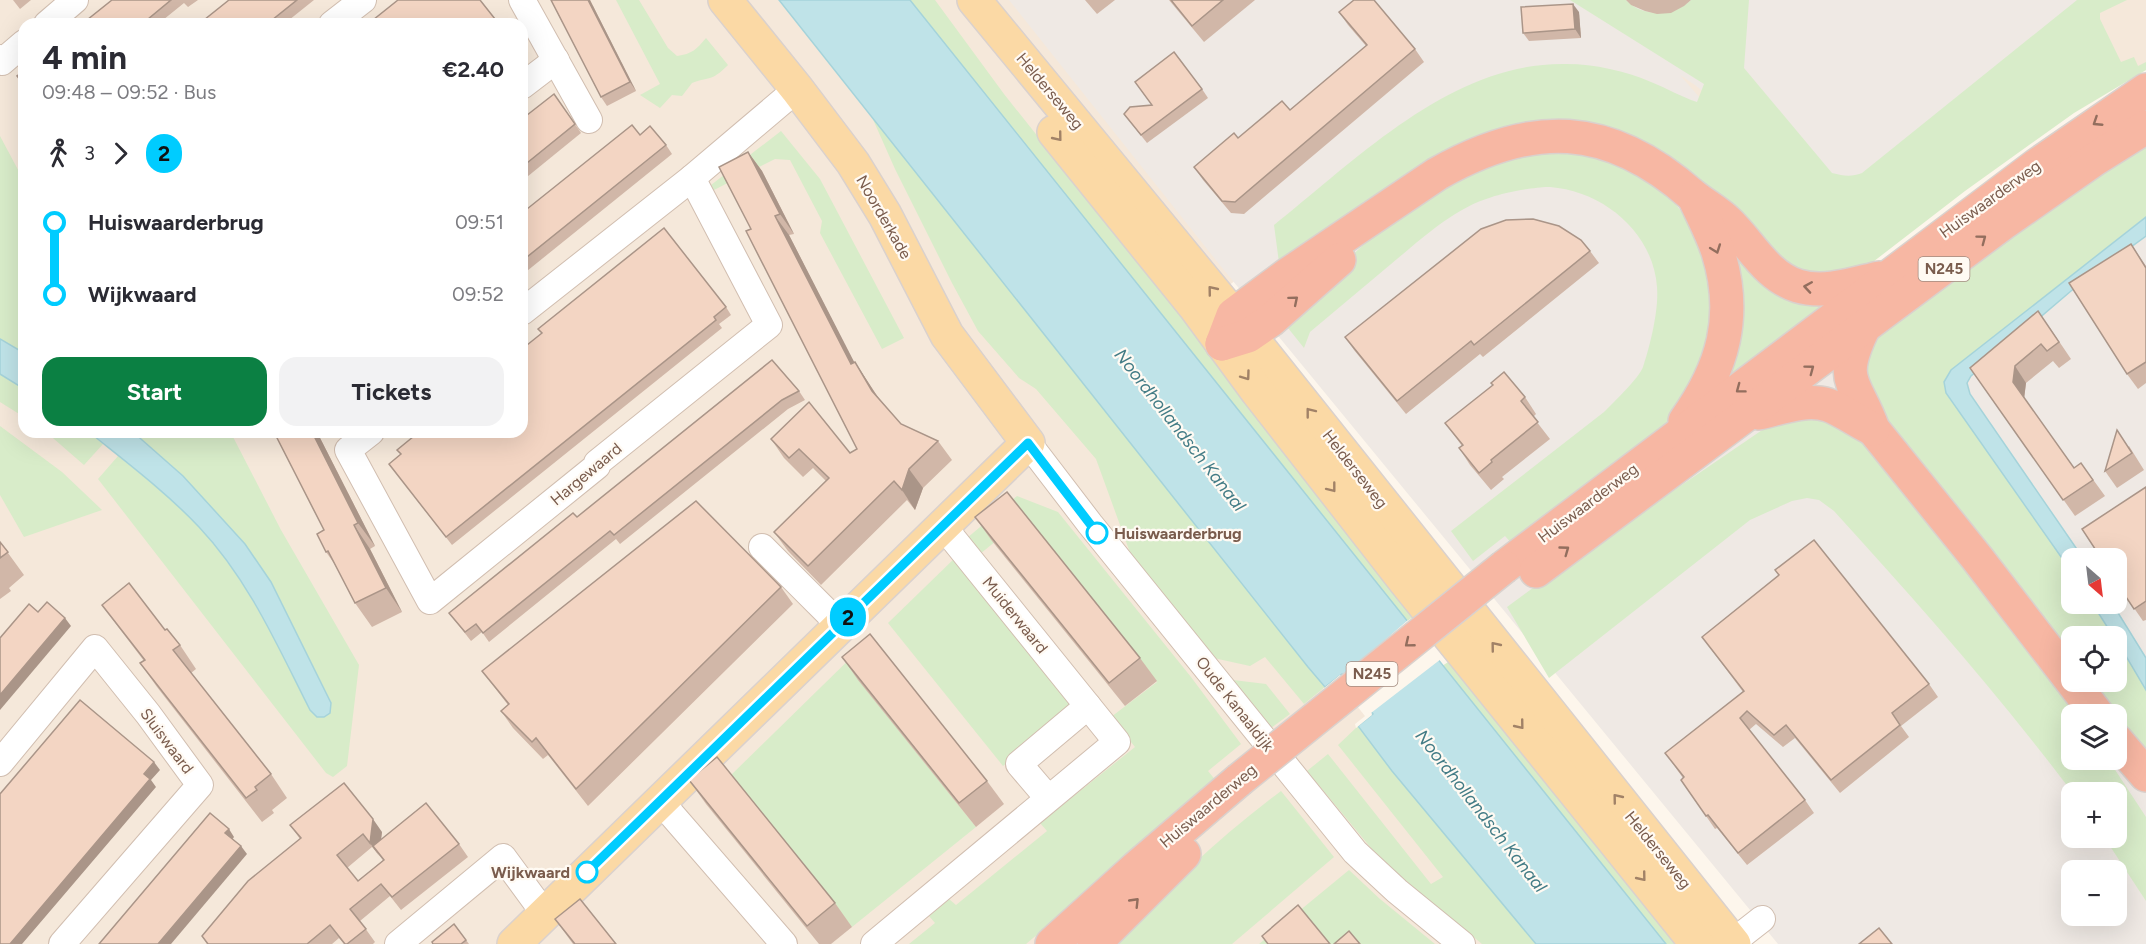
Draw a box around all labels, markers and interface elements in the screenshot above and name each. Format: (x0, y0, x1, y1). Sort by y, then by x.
text: 4 min (42, 38, 127, 77)
street label: Helderseweg (1012, 49, 1088, 133)
text: €2.40 (442, 56, 504, 83)
text: 09:48 – 09:52 · Bus (42, 80, 216, 104)
one-way arrow (2093, 115, 2103, 127)
one-way arrow (1051, 130, 1062, 141)
icon: walk (42, 137, 75, 170)
icon: forward (104, 137, 137, 170)
text: 3 (84, 141, 95, 165)
text: 2 (158, 141, 170, 166)
street label: Huiswaarderweg (1936, 156, 2044, 242)
street label: Noorderkade (852, 172, 916, 263)
text: Huiswaarderbrug (88, 209, 264, 236)
text: 09:51 (455, 210, 504, 234)
one-way arrow (1976, 236, 1987, 247)
one-way arrow (1709, 243, 1721, 254)
road number: N245 (1918, 257, 1970, 281)
text: Wijkwaard (88, 281, 197, 308)
text: 09:52 (452, 282, 504, 306)
one-way arrow (1804, 282, 1813, 294)
one-way arrow (1208, 286, 1219, 297)
one-way arrow (1287, 296, 1298, 307)
water label: Noordhollandsch Kanaal (1110, 344, 1251, 517)
button: Start (42, 357, 267, 426)
button: Tickets (279, 357, 504, 426)
one-way arrow (1803, 365, 1814, 376)
one-way arrow (1239, 370, 1250, 381)
one-way arrow (1736, 382, 1747, 393)
one-way arrow (1306, 408, 1317, 419)
street label: Helderseweg (1318, 426, 1392, 512)
street label: Hargewaard (547, 439, 625, 509)
street label: Huiswaarderweg (1534, 459, 1642, 547)
one-way arrow (1324, 481, 1335, 492)
marker: Huiswaarderbrug (1086, 522, 1108, 544)
place label: Huiswaarderbrug (1114, 524, 1242, 543)
one-way arrow (1558, 546, 1569, 557)
north arrow (2061, 548, 2127, 614)
map controls (2061, 548, 2127, 926)
street label: Muiderwaard (978, 573, 1052, 657)
line badge: 2 (828, 598, 868, 636)
text: 2 (842, 605, 854, 630)
button: locate (2061, 626, 2127, 692)
one-way arrow (1405, 636, 1416, 647)
one-way arrow (1492, 642, 1503, 653)
street label: Oude Kanaaldijk (1192, 653, 1278, 755)
road number: N245 (1346, 662, 1398, 686)
button: layers (2061, 704, 2127, 770)
street label: Sluiswaard (136, 705, 198, 777)
one-way arrow (1512, 718, 1523, 729)
water label: Noordhollandsch Kanaal (1411, 725, 1552, 898)
street label: Huiswaarderweg (1156, 760, 1260, 852)
button: + (2061, 782, 2127, 848)
one-way arrow (1613, 794, 1624, 805)
street label: Helderseweg (1621, 807, 1695, 893)
button: − (2061, 860, 2127, 926)
marker: Wijkwaard (576, 861, 598, 883)
place label: Wijkwaard (491, 863, 570, 882)
one-way arrow (1635, 870, 1646, 881)
one-way arrow (1128, 898, 1139, 908)

